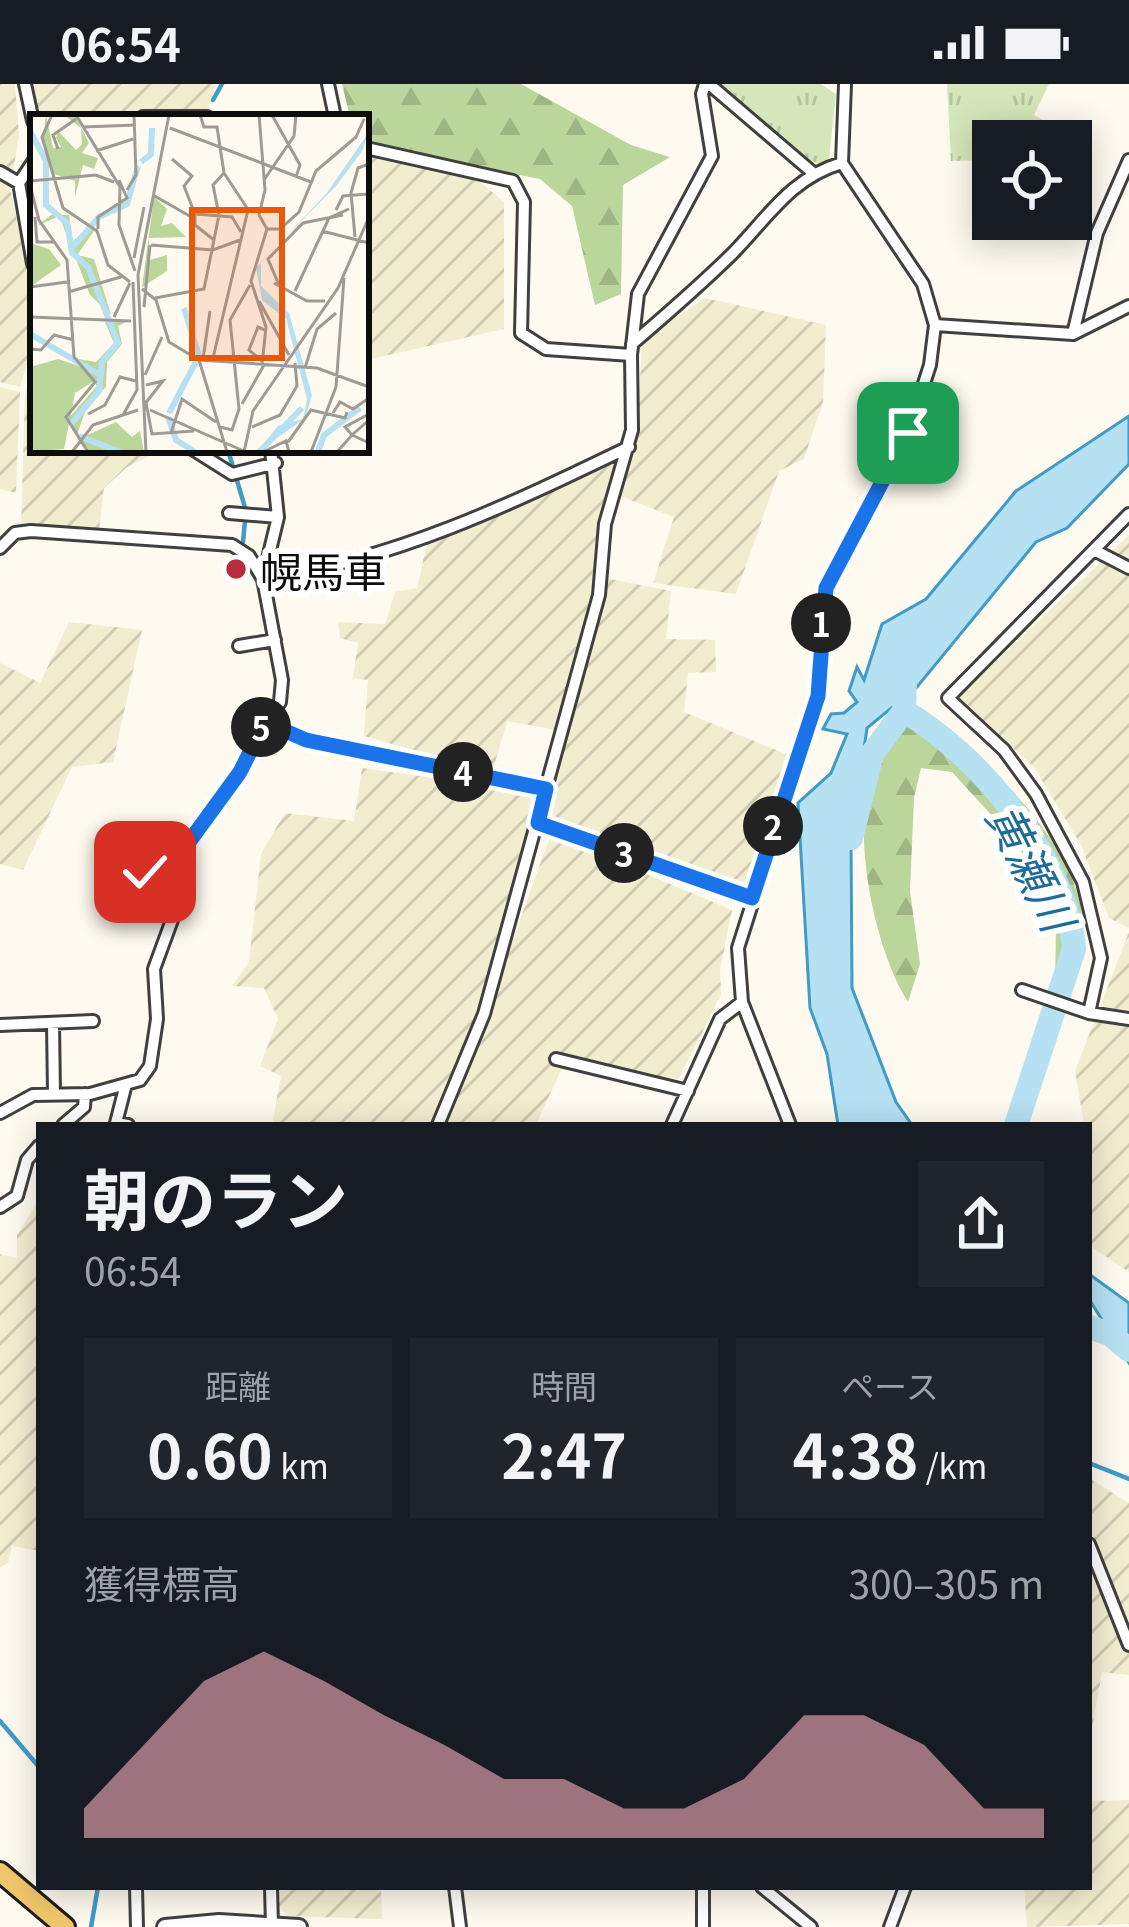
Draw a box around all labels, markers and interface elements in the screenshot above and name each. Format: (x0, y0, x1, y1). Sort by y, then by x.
text: 06:54 (60, 10, 181, 75)
inset map (30, 114, 369, 453)
map controls (972, 120, 1092, 240)
button: locate (972, 120, 1092, 240)
pin (857, 382, 959, 484)
icon: arrive (875, 400, 941, 466)
place label: 幌馬車 (260, 539, 386, 600)
marker: 幌馬車 (223, 556, 249, 582)
pin: 1 (791, 593, 851, 653)
text: 1 (811, 599, 831, 647)
pin: 5 (231, 697, 291, 757)
text: 5 (251, 703, 271, 751)
pin: 4 (433, 742, 493, 802)
text: 4 (453, 748, 473, 796)
water label: 黄瀬川 (973, 791, 1094, 944)
pin: 2 (743, 796, 803, 856)
text: 2 (763, 802, 783, 850)
pin (94, 821, 196, 923)
pin: 3 (594, 823, 654, 883)
text: 3 (614, 829, 634, 877)
icon: check (112, 839, 178, 905)
text: 朝のラン (84, 1148, 348, 1244)
button: share (918, 1161, 1044, 1287)
text: 06:54 (84, 1241, 181, 1297)
text: 距離 (205, 1361, 271, 1409)
text: 時間 (531, 1361, 597, 1409)
text: ペース (841, 1361, 939, 1409)
text: 0.60 (147, 1409, 273, 1496)
text: 2:47 (501, 1409, 627, 1496)
text: 4:38 (793, 1409, 918, 1496)
text: km (273, 1441, 329, 1489)
text: /km (918, 1441, 987, 1489)
text: 獲得標高 (84, 1554, 240, 1610)
text: 300–305 m (848, 1554, 1044, 1610)

